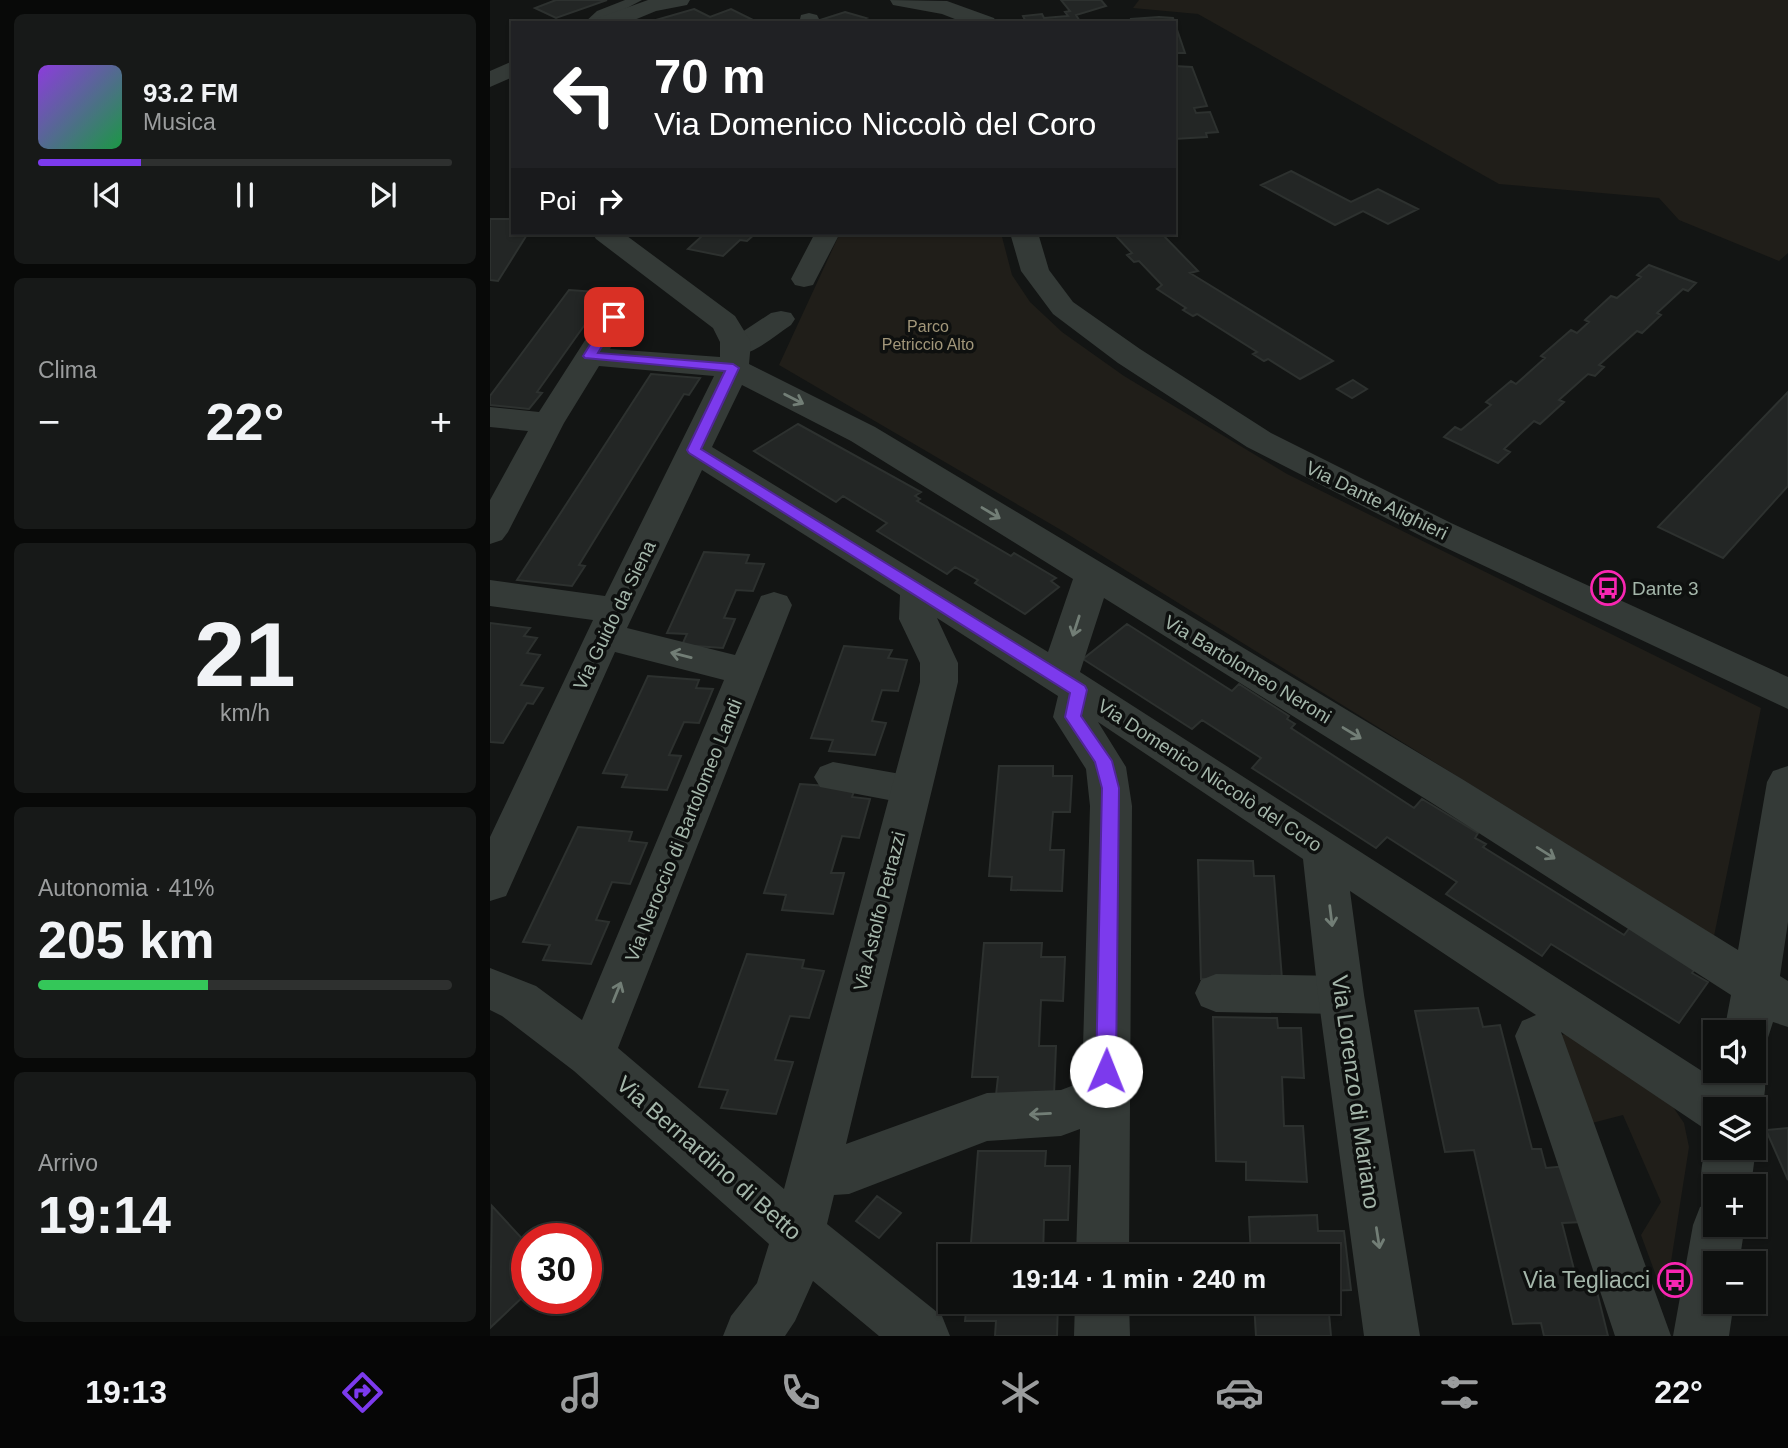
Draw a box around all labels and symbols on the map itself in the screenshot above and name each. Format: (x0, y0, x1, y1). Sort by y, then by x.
pin (584, 287, 644, 347)
park label: Parco Petriccio Alto (882, 318, 974, 353)
one-way arrow (783, 393, 804, 406)
street label: Via Dante Alighieri (1303, 457, 1451, 544)
one-way arrow (980, 506, 1000, 520)
street label: Via Guido da Siena (569, 537, 660, 693)
bus stop icon: Dante 3 (1589, 569, 1627, 607)
place label: Dante 3 (1632, 578, 1699, 599)
street label: Via Bartolomeo Neroni (1161, 611, 1335, 728)
one-way arrow (1069, 615, 1081, 637)
one-way arrow (670, 648, 693, 661)
street label: Via Domenico Niccolò del Coro (1094, 695, 1326, 856)
street label: Via Neroccio di Bartolomeo Landi (621, 696, 746, 965)
one-way arrow (1342, 726, 1362, 740)
street label: Via Astolfo Petrazzi (850, 829, 909, 993)
one-way arrow (1535, 846, 1555, 860)
one-way arrow (1325, 904, 1338, 927)
street label: Via Lorenzo di Mariano (1327, 973, 1385, 1211)
one-way arrow (611, 982, 624, 1003)
position arrow (1069, 1034, 1143, 1108)
street label: Via Bernardino di Betto (611, 1071, 807, 1245)
one-way arrow (1029, 1108, 1052, 1121)
speed limit sign: 30 (511, 1223, 602, 1314)
one-way arrow (1372, 1226, 1385, 1249)
bus stop icon: Via Tegliacci (1656, 1261, 1694, 1299)
place label: Via Tegliacci (1523, 1267, 1650, 1293)

